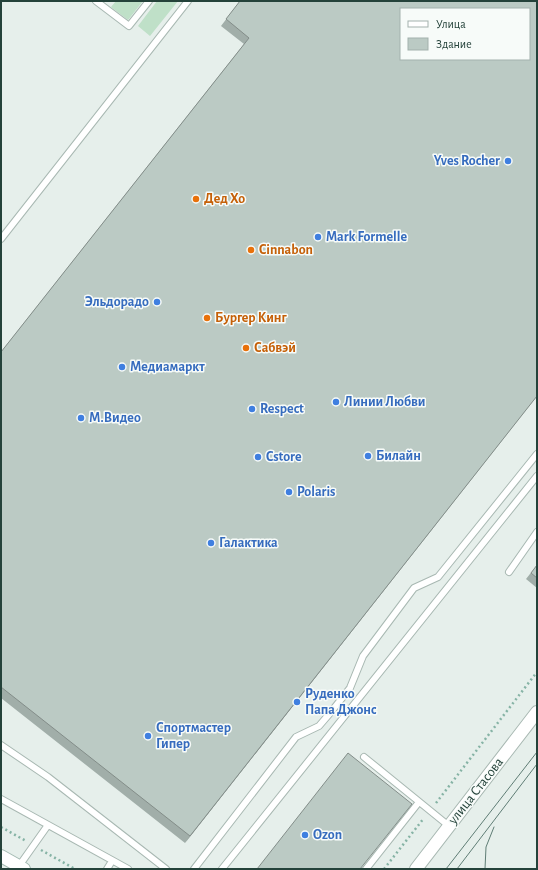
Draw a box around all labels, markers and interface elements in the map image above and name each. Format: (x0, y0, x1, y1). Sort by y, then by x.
legend (400, 8, 530, 60)
text: Улица (436, 18, 466, 30)
text: Здание (436, 38, 472, 50)
place label: Yves Rocher (434, 154, 500, 168)
marker: Yves Rocher (503, 156, 513, 166)
place label: Дед Хо (204, 192, 245, 206)
marker: Дед Хо (191, 194, 201, 204)
place label: Mark Formelle (326, 230, 407, 244)
marker: Mark Formelle (313, 232, 323, 242)
place label: Cinnabon (259, 243, 313, 257)
marker: Cinnabon (246, 245, 256, 255)
place label: Эльдорадо (85, 295, 149, 309)
marker: Эльдорадо (152, 297, 162, 307)
place label: Бургер Кинг (215, 311, 287, 325)
marker: Бургер Кинг (202, 313, 212, 323)
place label: Сабвэй (254, 341, 296, 355)
marker: Сабвэй (241, 343, 251, 353)
place label: Медиамаркт (130, 360, 205, 374)
marker: Медиамаркт (117, 362, 127, 372)
place label: Линии Любви (344, 395, 425, 409)
marker: Линии Любви (331, 397, 341, 407)
place label: Respect (260, 402, 304, 416)
marker: Respect (247, 404, 257, 414)
place label: М.Видео (89, 411, 141, 425)
marker: М.Видео (76, 413, 86, 423)
place label: Билайн (376, 449, 421, 463)
place label: Cstore (266, 450, 302, 464)
marker: Билайн (363, 451, 373, 461)
marker: Cstore (253, 452, 263, 462)
place label: Polaris (297, 485, 335, 499)
marker: Polaris (284, 487, 294, 497)
place label: Галактика (219, 536, 278, 550)
marker: Галактика (206, 538, 216, 548)
place label: Руденко Папа Джонс (305, 687, 377, 717)
marker: Руденко Папа Джонс (292, 697, 302, 707)
place label: Спортмастер Гипер (156, 721, 231, 751)
marker: Спортмастер Гипер (143, 731, 153, 741)
street label: улица Стасова (445, 755, 506, 828)
place label: Ozon (313, 828, 342, 842)
marker: Ozon (300, 830, 310, 840)

